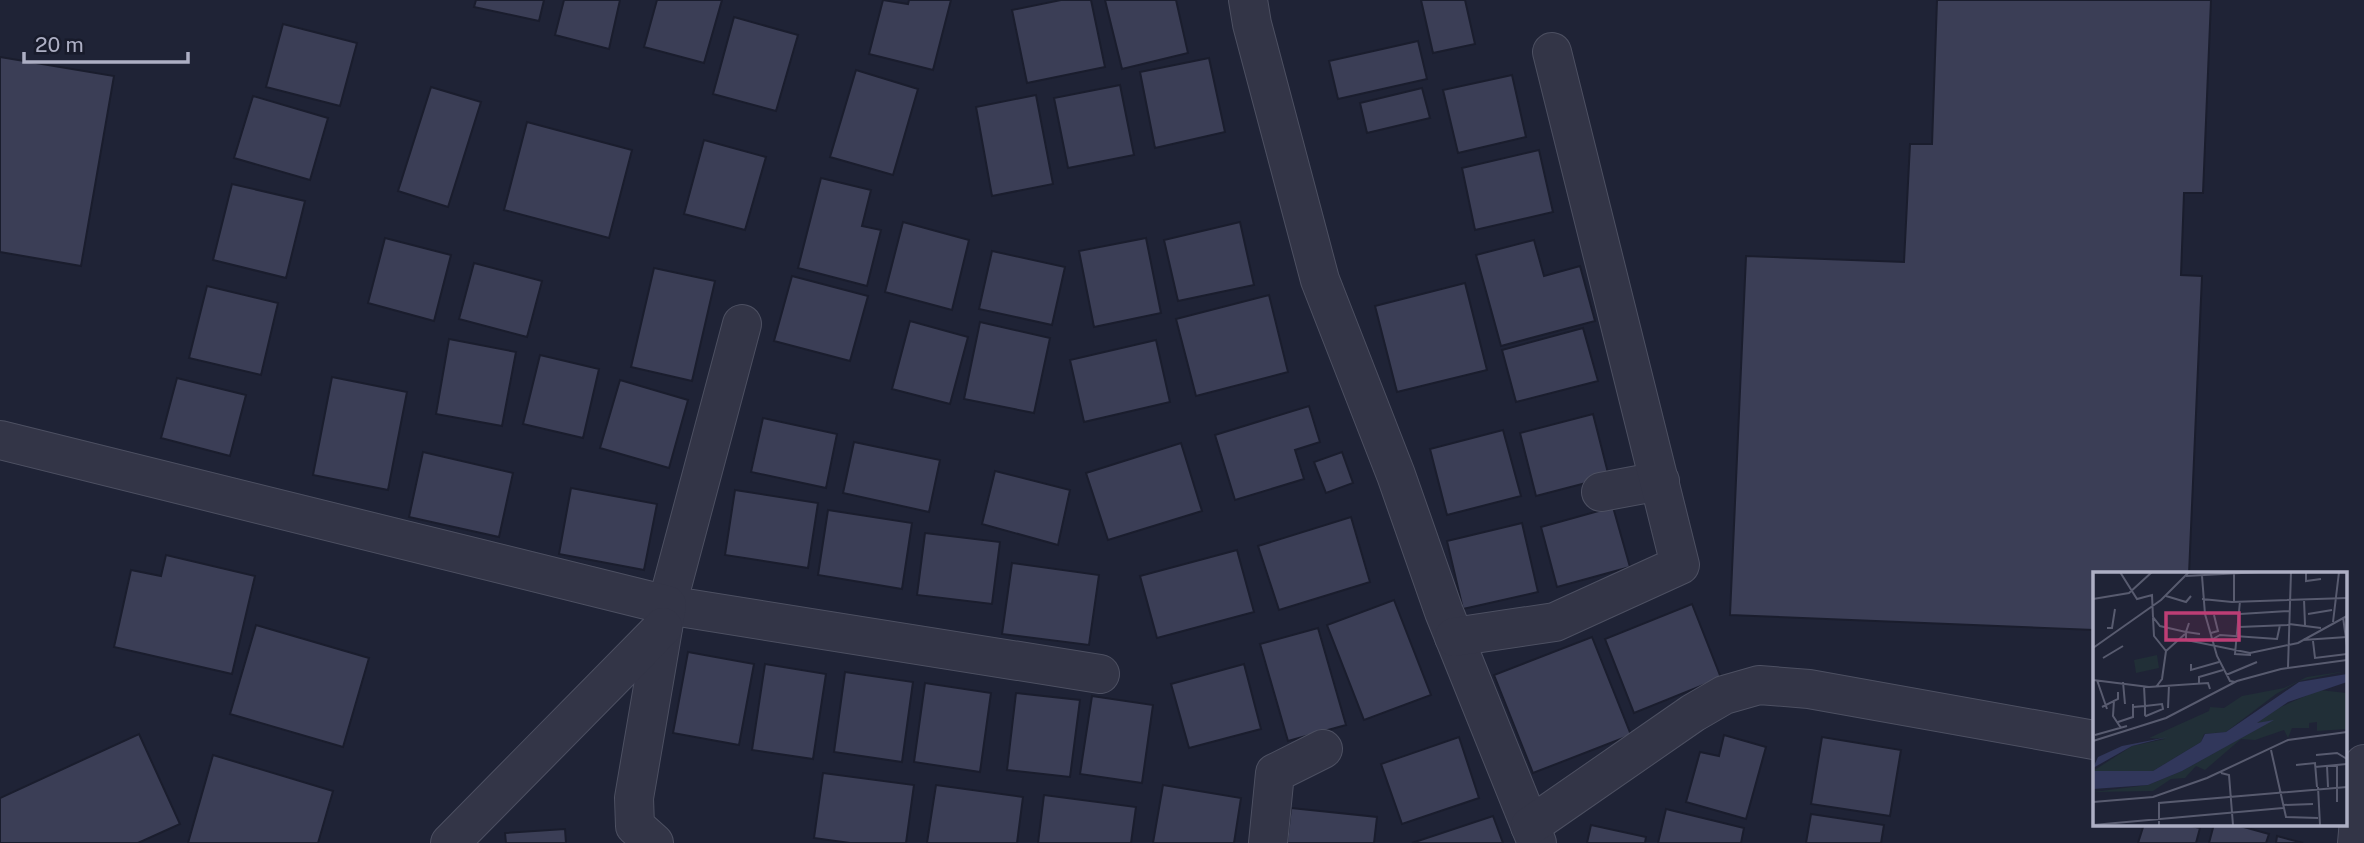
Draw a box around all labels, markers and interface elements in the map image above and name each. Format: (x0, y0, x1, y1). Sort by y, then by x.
scale bar (24, 21, 189, 65)
text: 20 m (35, 32, 84, 57)
inset map (2093, 572, 2346, 826)

